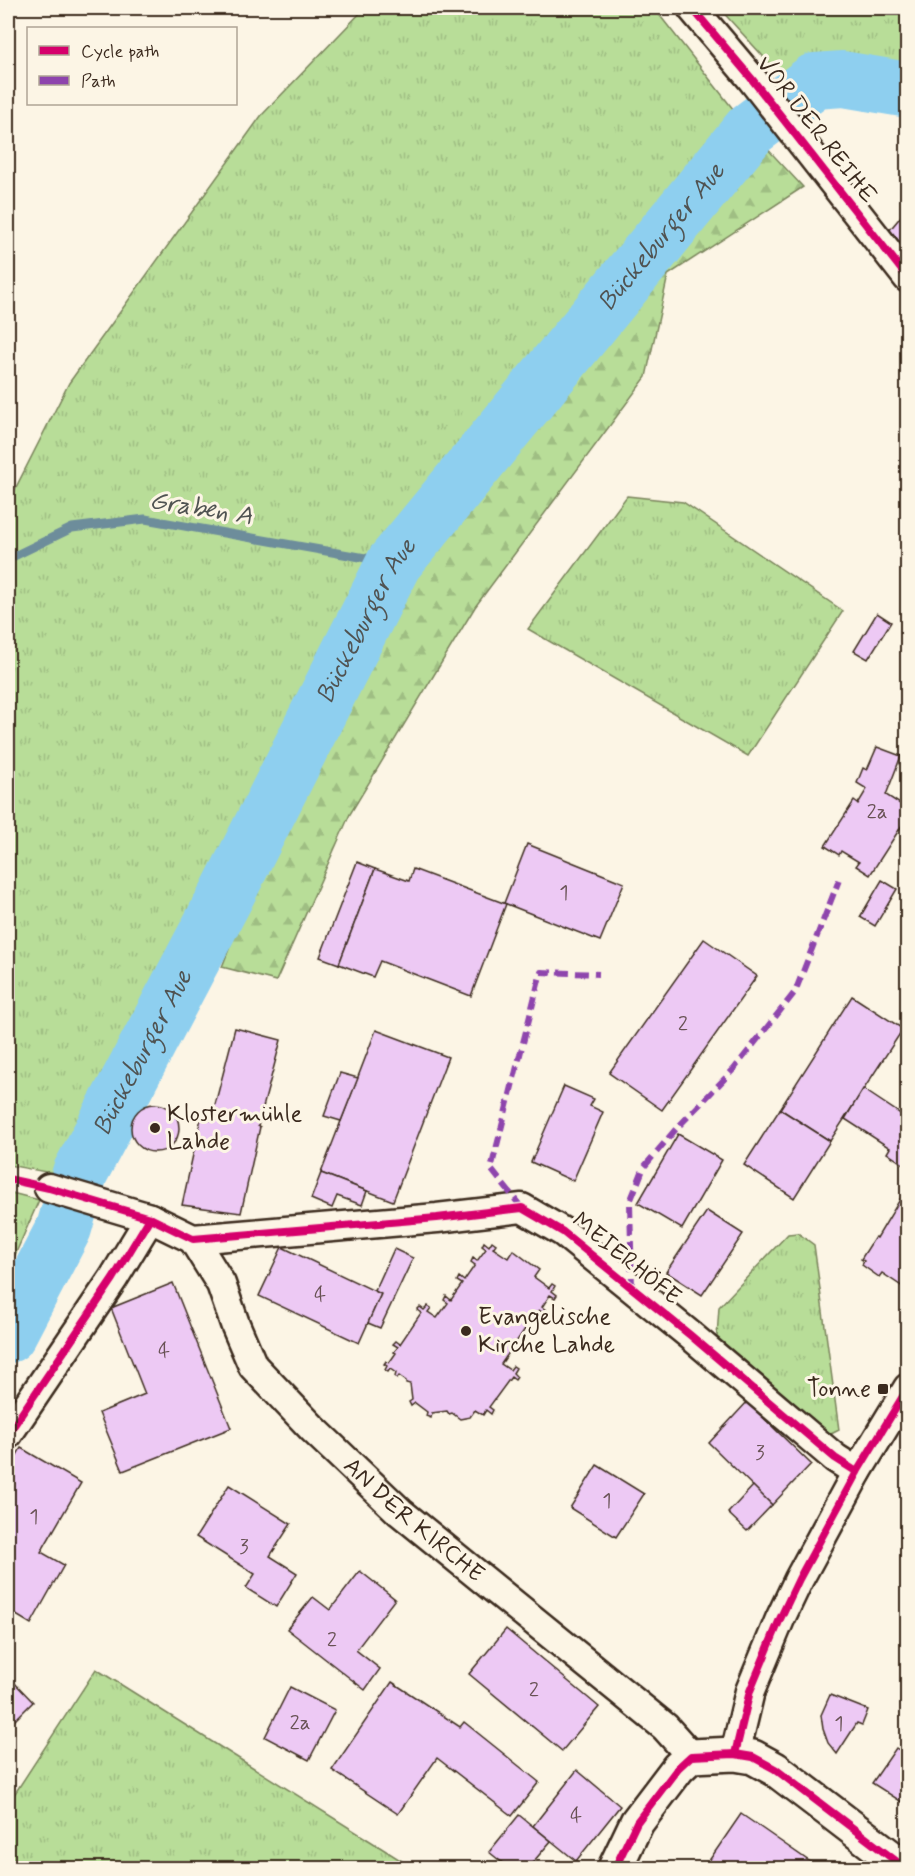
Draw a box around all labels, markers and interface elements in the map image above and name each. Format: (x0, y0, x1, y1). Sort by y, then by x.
legend (27, 27, 237, 105)
text: Cycle path (81, 40, 159, 64)
street label: VOR DER REIHE (749, 50, 883, 210)
text: Path (81, 70, 116, 94)
water label: Bückeburger Aue (591, 155, 734, 319)
water label: Graben A (147, 484, 255, 534)
water label: Bückeburger Aue (309, 530, 425, 710)
house number: 2a (866, 798, 888, 826)
house number: 1 (559, 879, 569, 907)
water label: Bückeburger Aue (86, 963, 201, 1142)
house number: 2 (678, 1010, 688, 1038)
place label: Klostermühle Lahde (167, 1099, 302, 1158)
marker: Klostermühle Lahde (148, 1121, 162, 1135)
street label: MEIERHÖFE (565, 1206, 687, 1312)
house number: 4 (314, 1281, 326, 1309)
place label: Evangelische Kirche Lahde (478, 1302, 615, 1361)
marker: Evangelische Kirche Lahde (459, 1324, 473, 1338)
house number: 4 (158, 1337, 170, 1365)
place label: Tonne (807, 1374, 871, 1405)
marker: Tonne (876, 1382, 890, 1396)
house number: 3 (755, 1439, 765, 1467)
street label: AN DER KIRCHE (337, 1451, 491, 1590)
house number: 1 (602, 1487, 612, 1515)
house number: 1 (29, 1503, 39, 1531)
house number: 3 (239, 1533, 249, 1561)
house number: 2 (327, 1626, 337, 1654)
house number: 2 (529, 1676, 539, 1704)
house number: 2a (289, 1709, 311, 1737)
house number: 1 (834, 1710, 844, 1738)
house number: 4 (570, 1802, 582, 1830)

